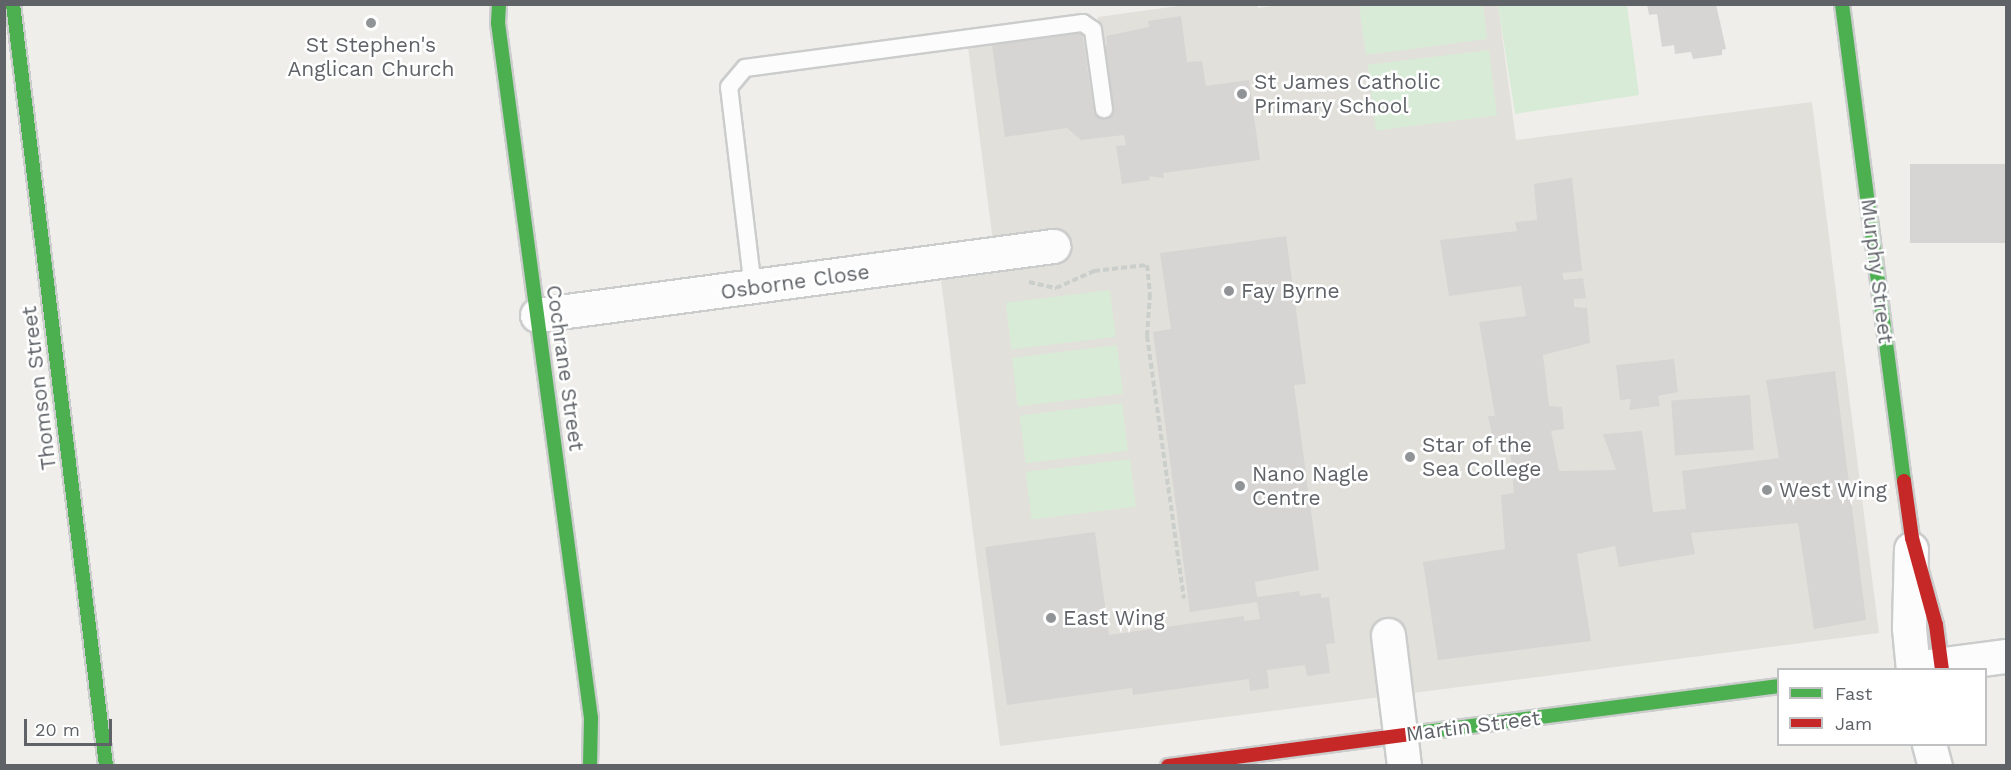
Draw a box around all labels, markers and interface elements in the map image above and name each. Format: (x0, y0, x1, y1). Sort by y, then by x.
marker: St Stephen's Anglican Church (364, 16, 378, 30)
place label: St Stephen's Anglican Church (287, 32, 455, 82)
place label: St James Catholic Primary School (1254, 69, 1441, 119)
marker: St James Catholic Primary School (1235, 87, 1249, 101)
street label: Murphy Street (1856, 197, 1898, 345)
street label: Osborne Close (719, 259, 871, 305)
place label: Fay Byrne (1241, 278, 1340, 304)
street label: Cochrane Street (541, 283, 589, 453)
marker: Fay Byrne (1222, 284, 1236, 298)
street label: Thomson Street (16, 305, 62, 471)
place label: Star of the Sea College (1422, 432, 1542, 482)
marker: Star of the Sea College (1403, 450, 1417, 464)
place label: Nano Nagle Centre (1252, 461, 1369, 511)
place label: West Wing (1779, 477, 1888, 503)
marker: Nano Nagle Centre (1233, 479, 1247, 493)
marker: West Wing (1760, 483, 1774, 497)
place label: East Wing (1063, 605, 1165, 631)
marker: East Wing (1044, 611, 1058, 625)
legend (1777, 668, 1987, 746)
text: Fast (1835, 683, 1872, 704)
street label: Martin Street (1404, 705, 1542, 747)
scale bar (27, 707, 116, 745)
text: Jam (1835, 713, 1872, 734)
text: 20 m (35, 719, 80, 740)

